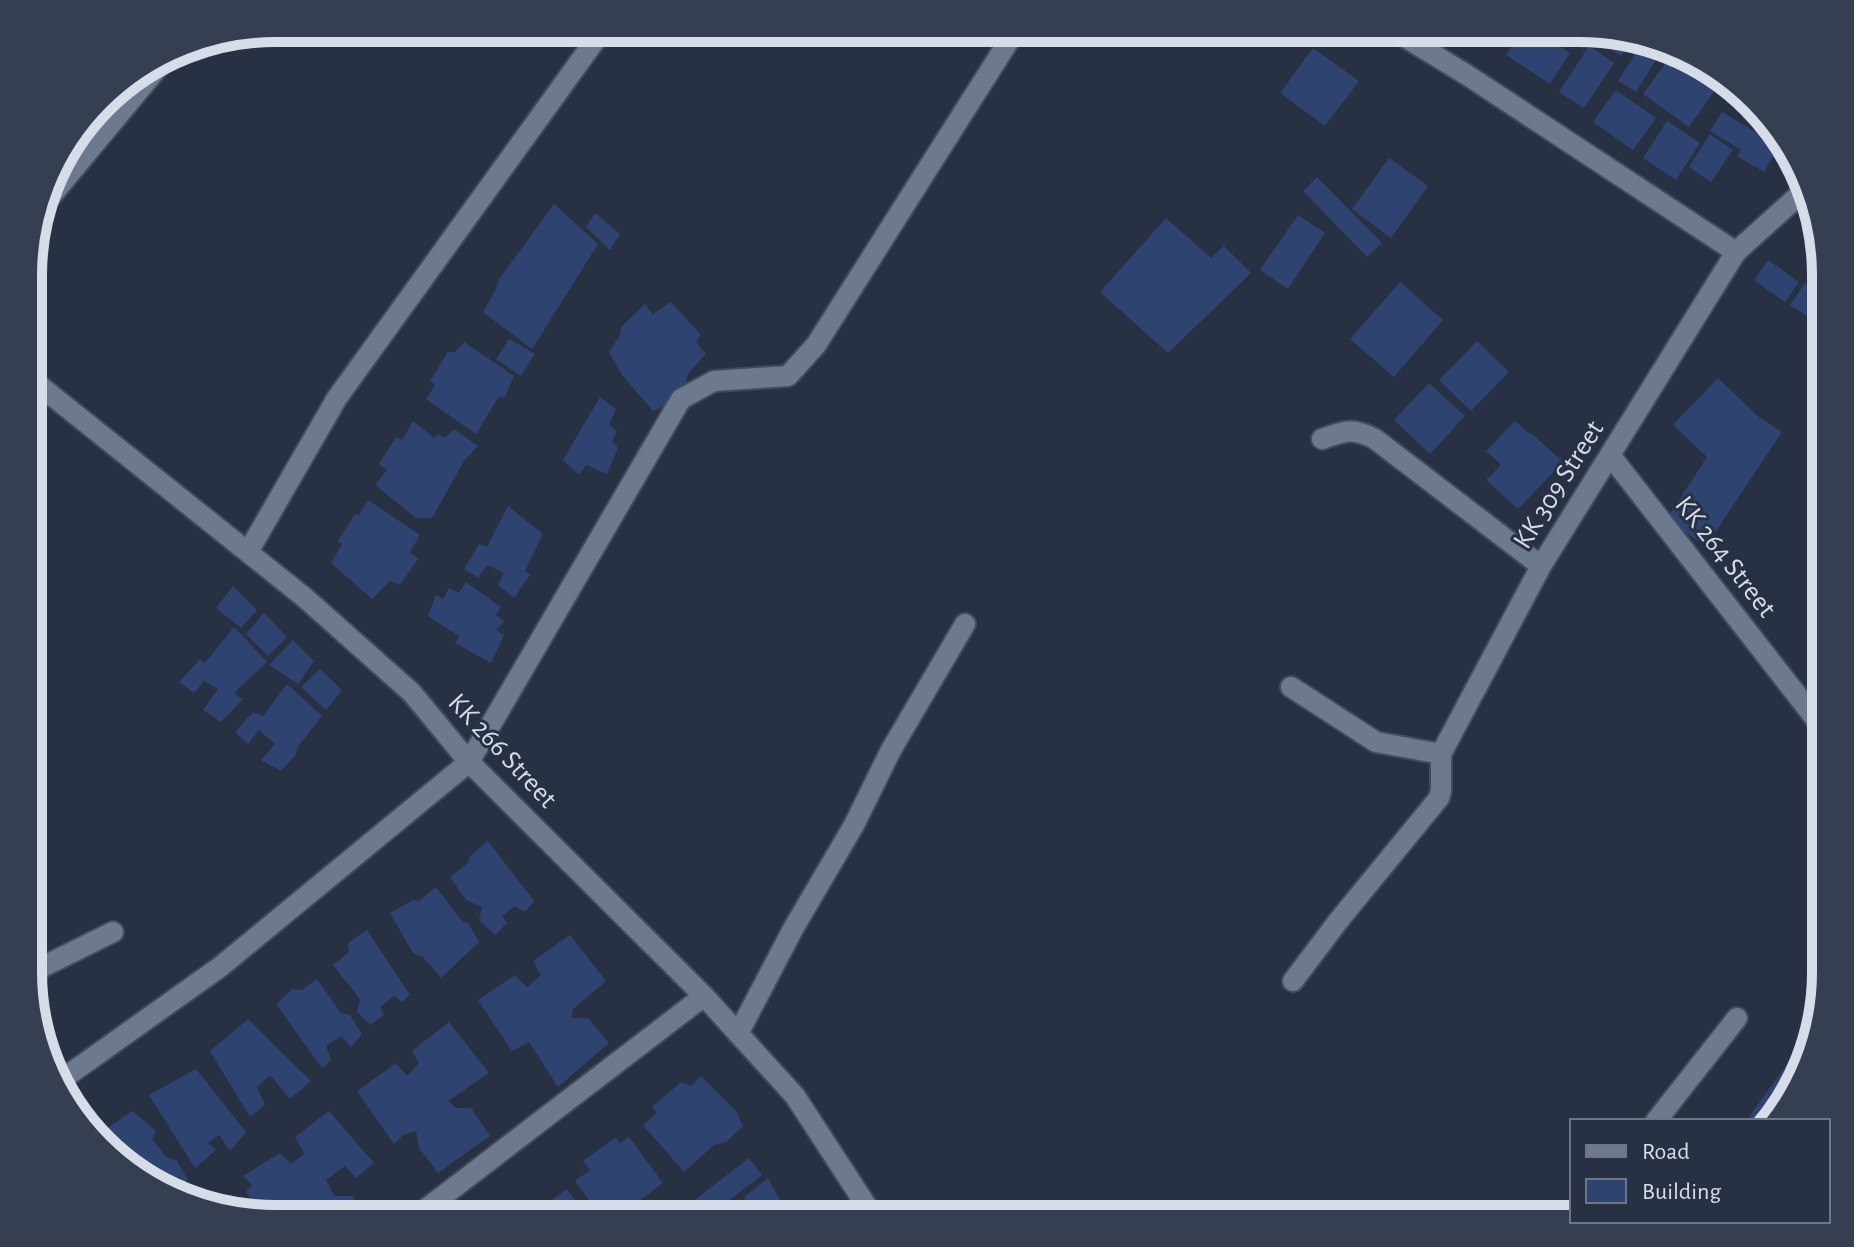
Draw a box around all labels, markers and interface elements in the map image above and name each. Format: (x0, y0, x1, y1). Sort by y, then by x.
street label: KK 309 Street (1509, 416, 1609, 554)
street label: KK 264 Street (1669, 491, 1781, 623)
street label: KK 266 Street (442, 688, 562, 814)
legend (1570, 1119, 1830, 1223)
text: Road (1642, 1140, 1690, 1164)
text: Building (1642, 1180, 1721, 1204)

